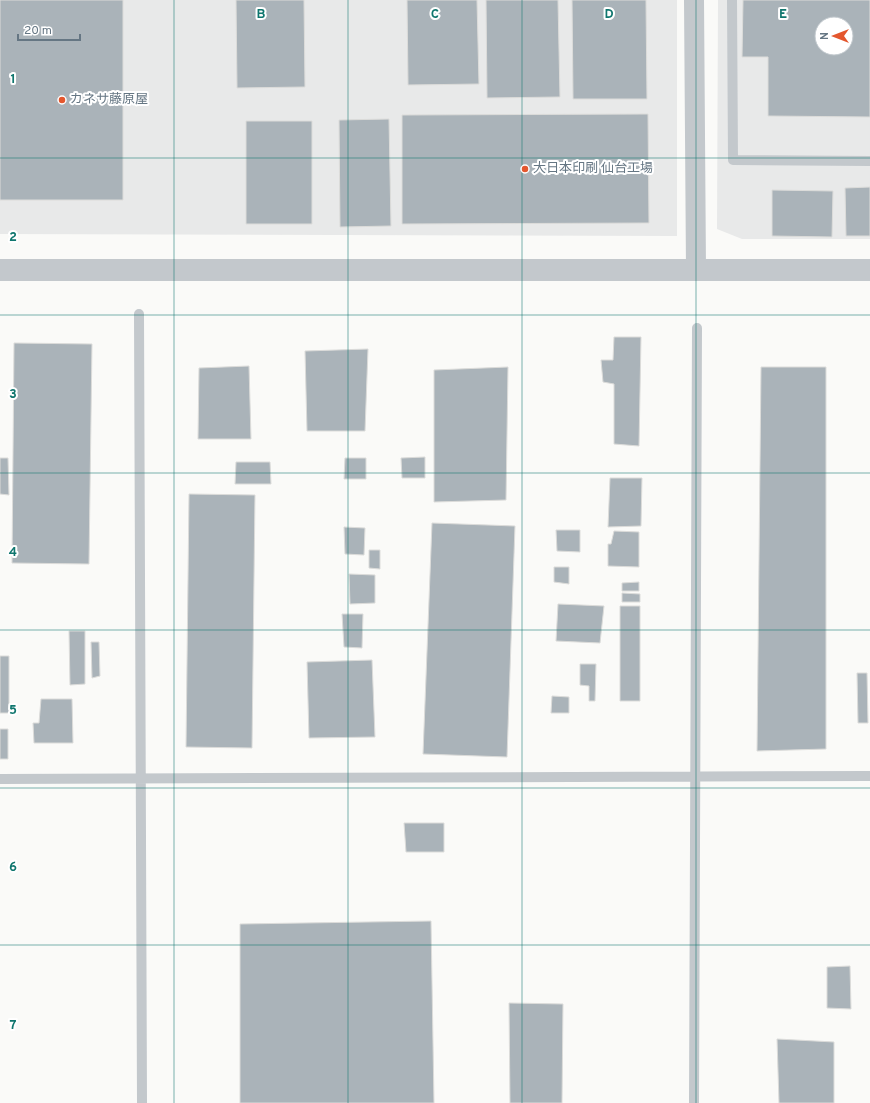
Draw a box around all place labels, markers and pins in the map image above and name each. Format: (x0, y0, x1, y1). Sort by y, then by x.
place label: カネサ藤原屋 (70, 92, 148, 108)
marker: カネサ藤原屋 (57, 95, 67, 105)
place label: 大日本印刷 仙台工場 (533, 161, 653, 177)
marker: 大日本印刷 仙台工場 (520, 164, 530, 174)

